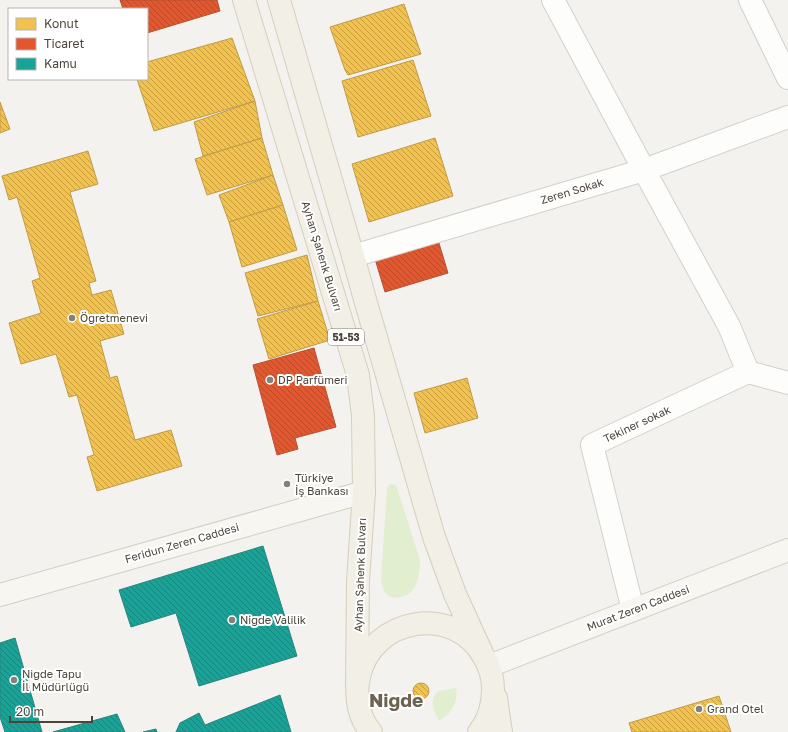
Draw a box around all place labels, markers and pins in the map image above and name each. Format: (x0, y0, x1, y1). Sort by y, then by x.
place label: Öğretmenevi (80, 311, 148, 324)
marker: Öğretmenevi (67, 313, 77, 323)
place label: DP Parfümeri (278, 373, 348, 386)
marker: DP Parfümeri (265, 375, 275, 385)
place label: Türkiye İş Bankası (295, 471, 348, 497)
marker: Türkiye İş Bankası (282, 479, 292, 489)
place label: Niğde Valilik (240, 613, 306, 626)
marker: Niğde Valilik (227, 615, 237, 625)
place label: Niğde Tapu İl Müdürlüğü (22, 667, 89, 693)
marker: Niğde Tapu İl Müdürlüğü (9, 675, 19, 685)
place label: Grand Otel (707, 702, 764, 715)
marker: Grand Otel (694, 704, 704, 714)

